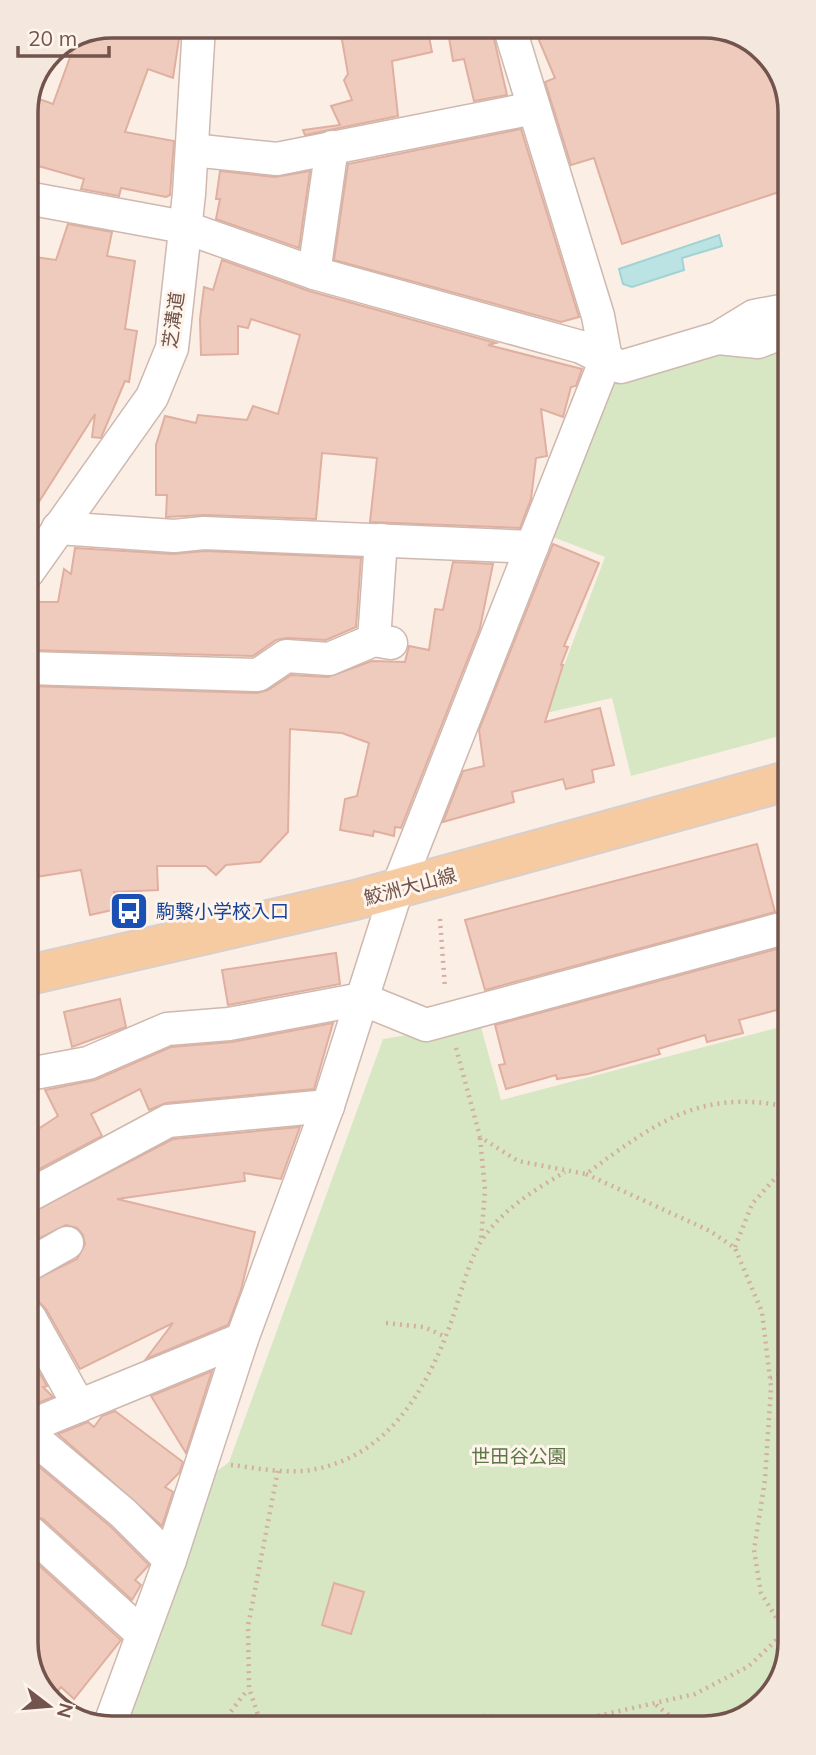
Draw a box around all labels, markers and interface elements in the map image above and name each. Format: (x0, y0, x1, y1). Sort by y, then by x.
scale bar (18, 14, 108, 58)
text: 20 m (28, 25, 77, 51)
street label: 芝溝道 (157, 290, 189, 350)
street label: 鮫洲大山線 (361, 862, 459, 910)
bus stop icon: 駒繋小学校入口 (108, 890, 150, 932)
place label: 駒繋小学校入口 (156, 899, 289, 923)
park label: 世田谷公園 (471, 1444, 567, 1468)
north arrow (14, 1671, 84, 1741)
text: N (52, 1700, 79, 1721)

